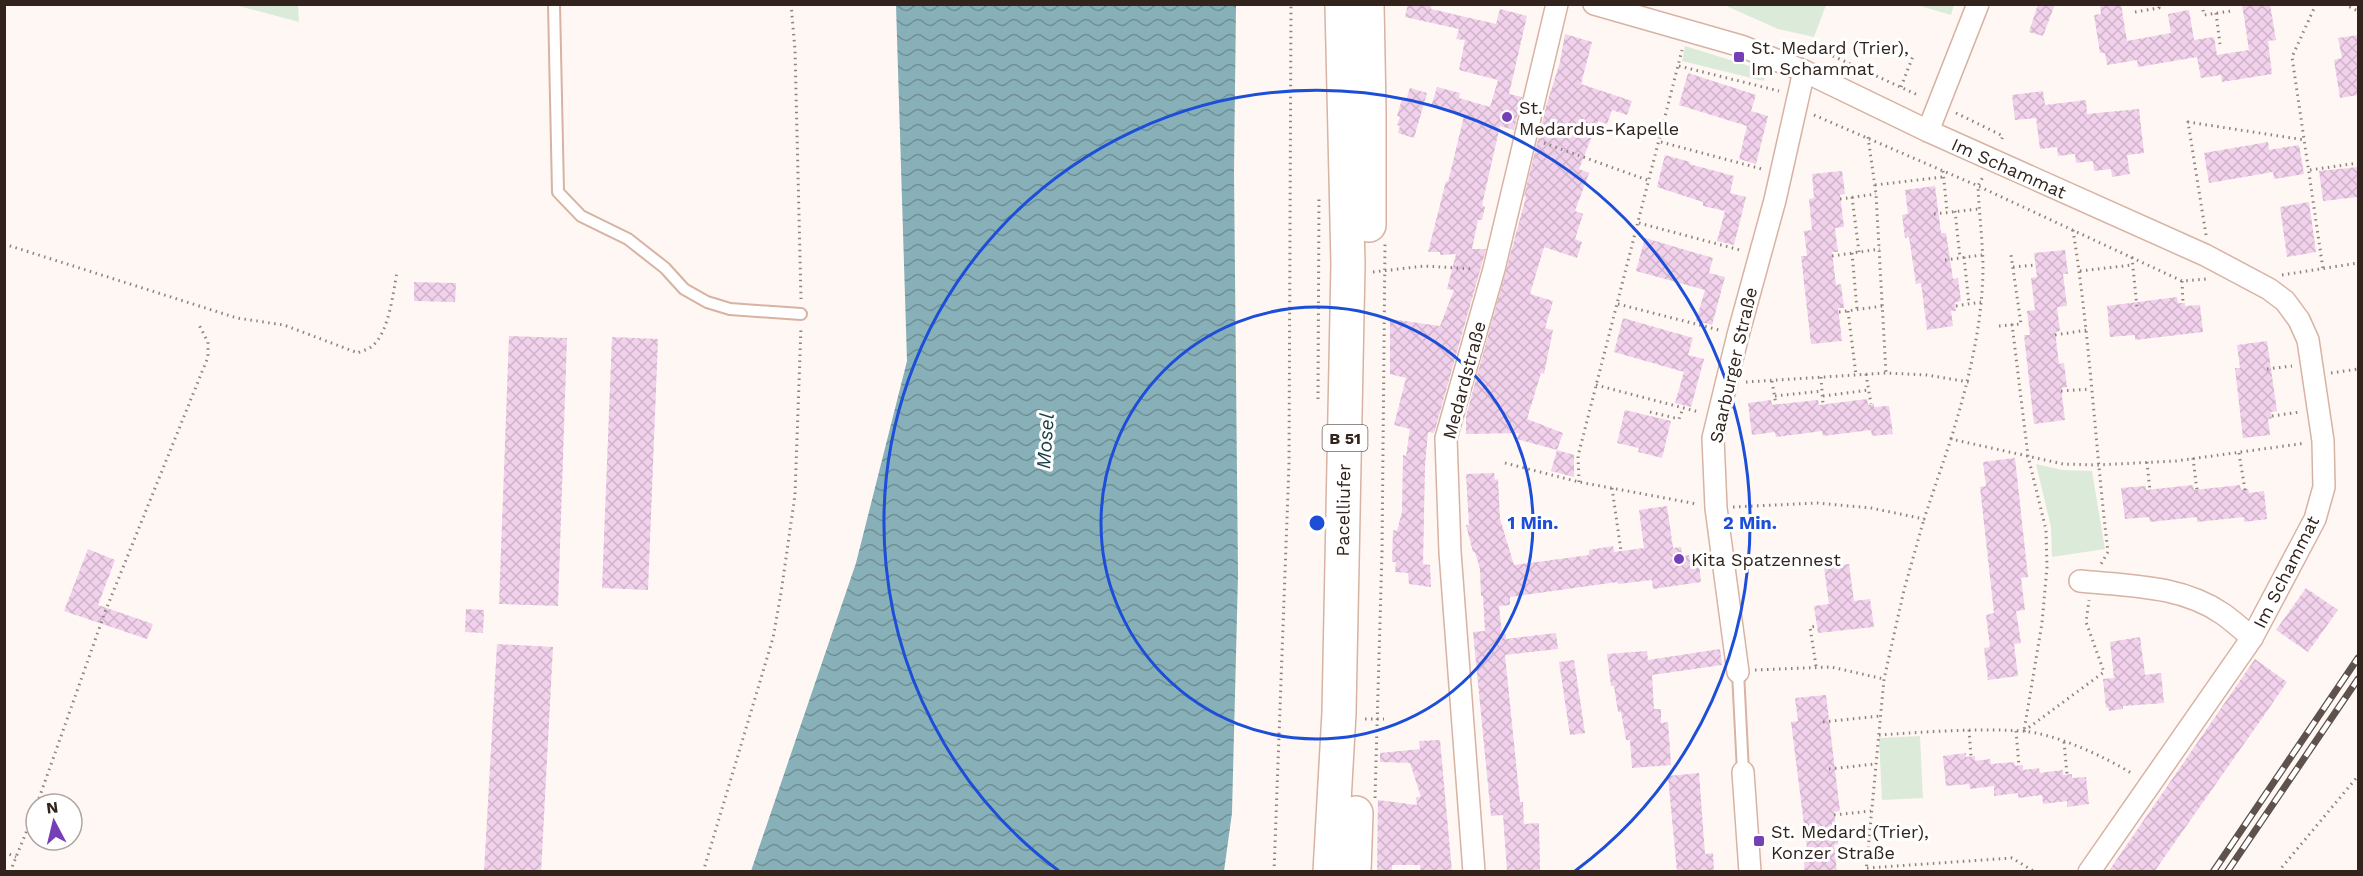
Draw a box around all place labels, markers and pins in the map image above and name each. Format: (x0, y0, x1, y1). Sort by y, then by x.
place label: St. Medard (Trier), Im Schammat (1751, 37, 1909, 79)
marker: St. Medard (Trier), Im Schammat (1732, 50, 1746, 64)
place label: St. Medardus-Kapelle (1519, 97, 1679, 139)
marker: St. Medardus-Kapelle (1500, 110, 1514, 124)
centre of rings (1307, 513, 1327, 533)
place label: Kita Spatzennest (1691, 549, 1841, 570)
marker: Kita Spatzennest (1672, 552, 1686, 566)
place label: St. Medard (Trier), Konzer Straße (1771, 821, 1929, 863)
marker: St. Medard (Trier), Konzer Straße (1752, 834, 1766, 848)

